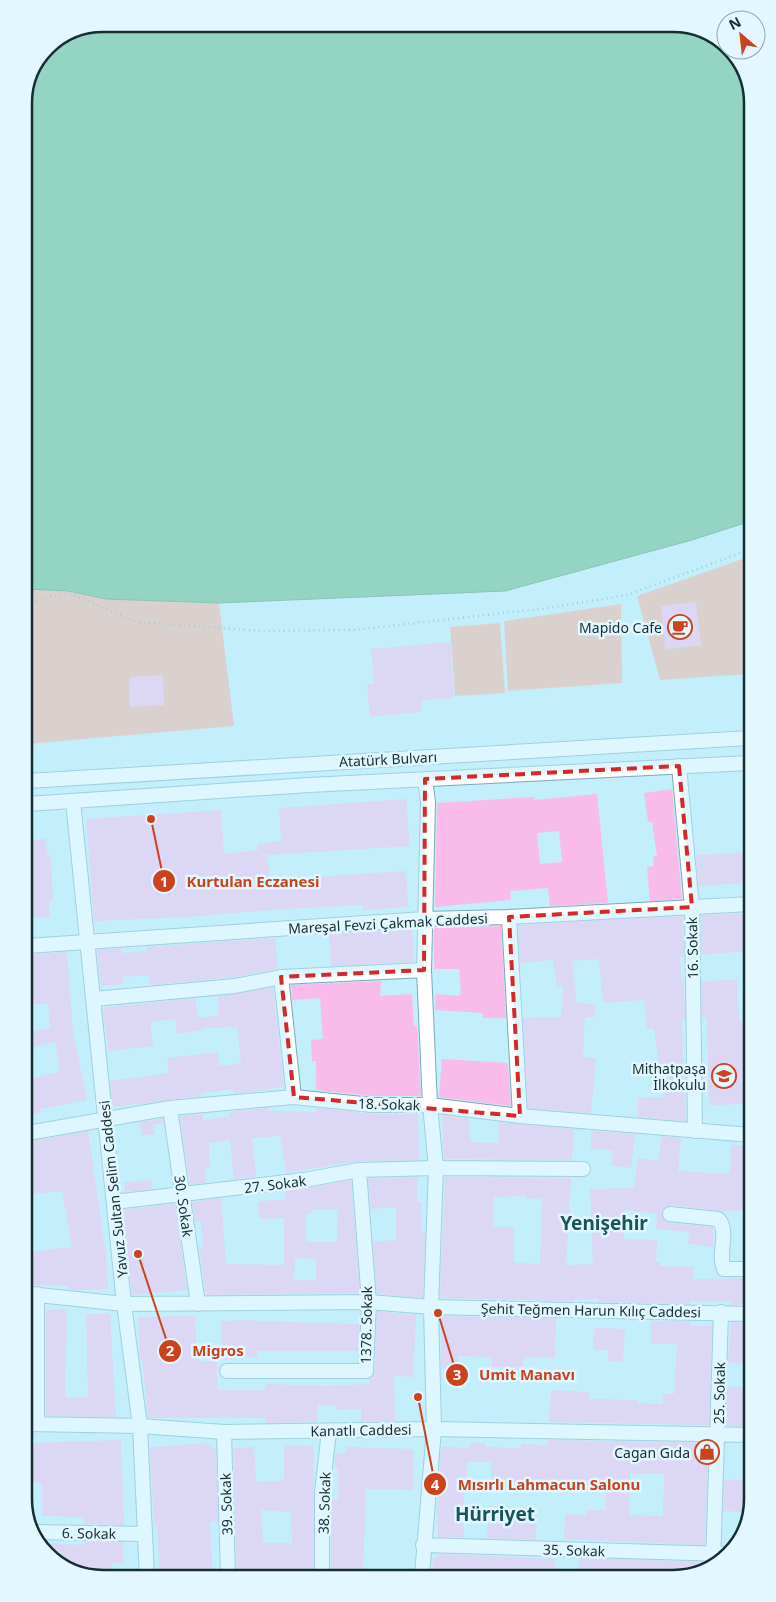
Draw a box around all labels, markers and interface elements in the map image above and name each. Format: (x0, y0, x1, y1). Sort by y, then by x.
north arrow (716, 10, 766, 60)
text: N (725, 12, 744, 34)
cafe icon: Mapido Cafe (667, 614, 693, 640)
place label: Mapido Cafe (579, 618, 662, 637)
street label: Atatürk Bulvarı (338, 747, 438, 771)
callout: Kurtulan Eczanesi (152, 866, 330, 896)
text: 1 (160, 871, 168, 891)
text: Kurtulan Eczanesi (186, 871, 320, 891)
street label: Mareşal Fevzi Çakmak Caddesi (288, 908, 488, 938)
street label: 16. Sokak (682, 916, 702, 979)
place label: Mithatpaşa İlkokulu (632, 1059, 706, 1094)
school or university icon: Mithatpaşa İlkokulu (711, 1063, 737, 1089)
street label: 18. Sokak (357, 1093, 421, 1115)
street label: Yavuz Sultan Selim Caddesi (94, 1100, 132, 1278)
street label: 27. Sokak (243, 1171, 308, 1197)
street label: 30. Sokak (170, 1174, 198, 1239)
district label: Yenişehir (560, 1210, 648, 1236)
street label: 1378. Sokak (356, 1285, 376, 1364)
street label: Şehit Teğmen Harun Kılıç Caddesi (481, 1299, 701, 1321)
callout: Migros (157, 1336, 254, 1366)
text: 2 (166, 1340, 175, 1360)
text: Migros (192, 1340, 244, 1360)
callout: Umit Manavı (444, 1360, 585, 1390)
street label: 25. Sokak (709, 1361, 729, 1424)
text: 3 (453, 1364, 461, 1384)
text: Umit Manavı (479, 1364, 575, 1384)
street label: Kanatlı Caddesi (310, 1420, 412, 1440)
shop icon: Cagan Gıda (694, 1439, 720, 1465)
place label: Cagan Gıda (614, 1443, 690, 1462)
callout: Mısırlı Lahmacun Salonu (422, 1469, 650, 1499)
street label: 38. Sokak (313, 1471, 335, 1535)
street label: 39. Sokak (215, 1472, 237, 1536)
text: 4 (431, 1474, 440, 1494)
text: Mısırlı Lahmacun Salonu (458, 1474, 640, 1494)
district label: Hürriyet (455, 1501, 535, 1527)
street label: 6. Sokak (62, 1523, 117, 1543)
street label: 35. Sokak (542, 1539, 606, 1561)

